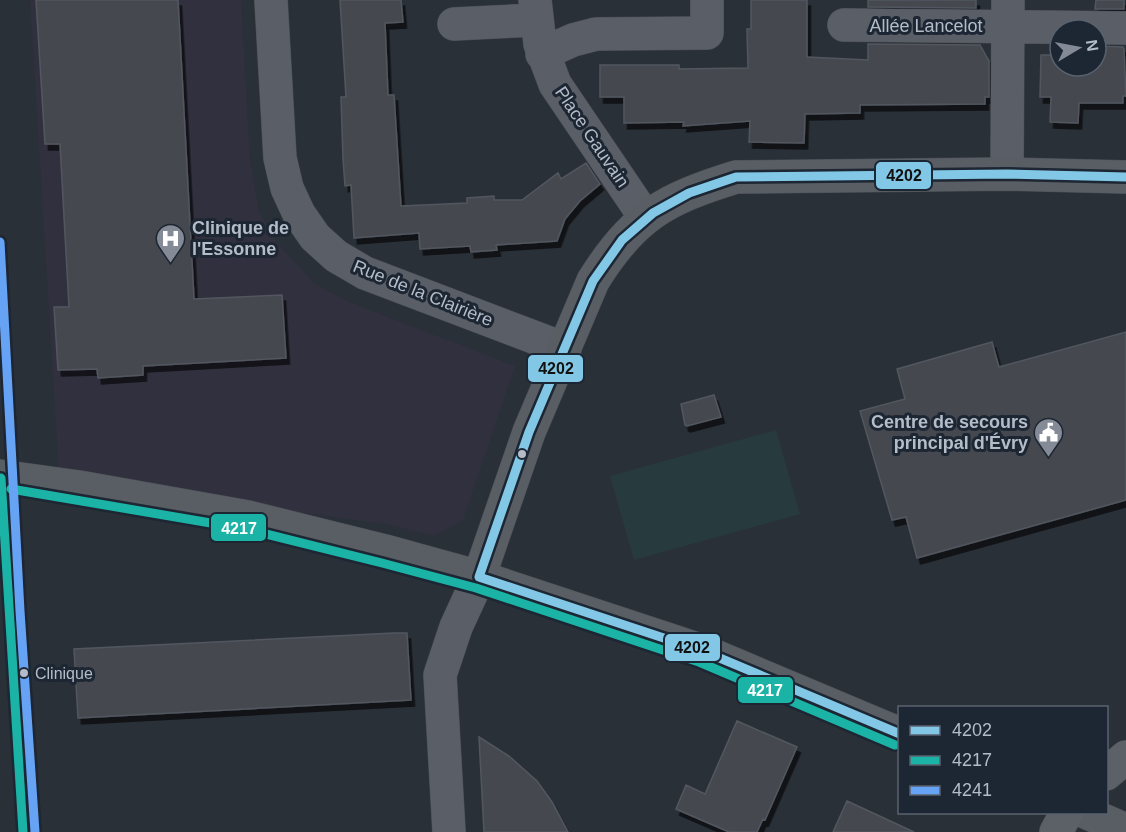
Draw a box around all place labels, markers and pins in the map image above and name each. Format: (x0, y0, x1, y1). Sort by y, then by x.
place label: Clinique de l'Essonne (192, 218, 289, 259)
hospital icon: Clinique de l'Essonne (155, 222, 187, 264)
place label: Centre de secours principal d'Évry (871, 412, 1028, 453)
public building icon: Centre de secours principal d'Évry (1033, 416, 1065, 458)
unlabelled marker (516, 448, 528, 460)
place label: Clinique (35, 665, 93, 682)
marker: Clinique (18, 667, 30, 679)

